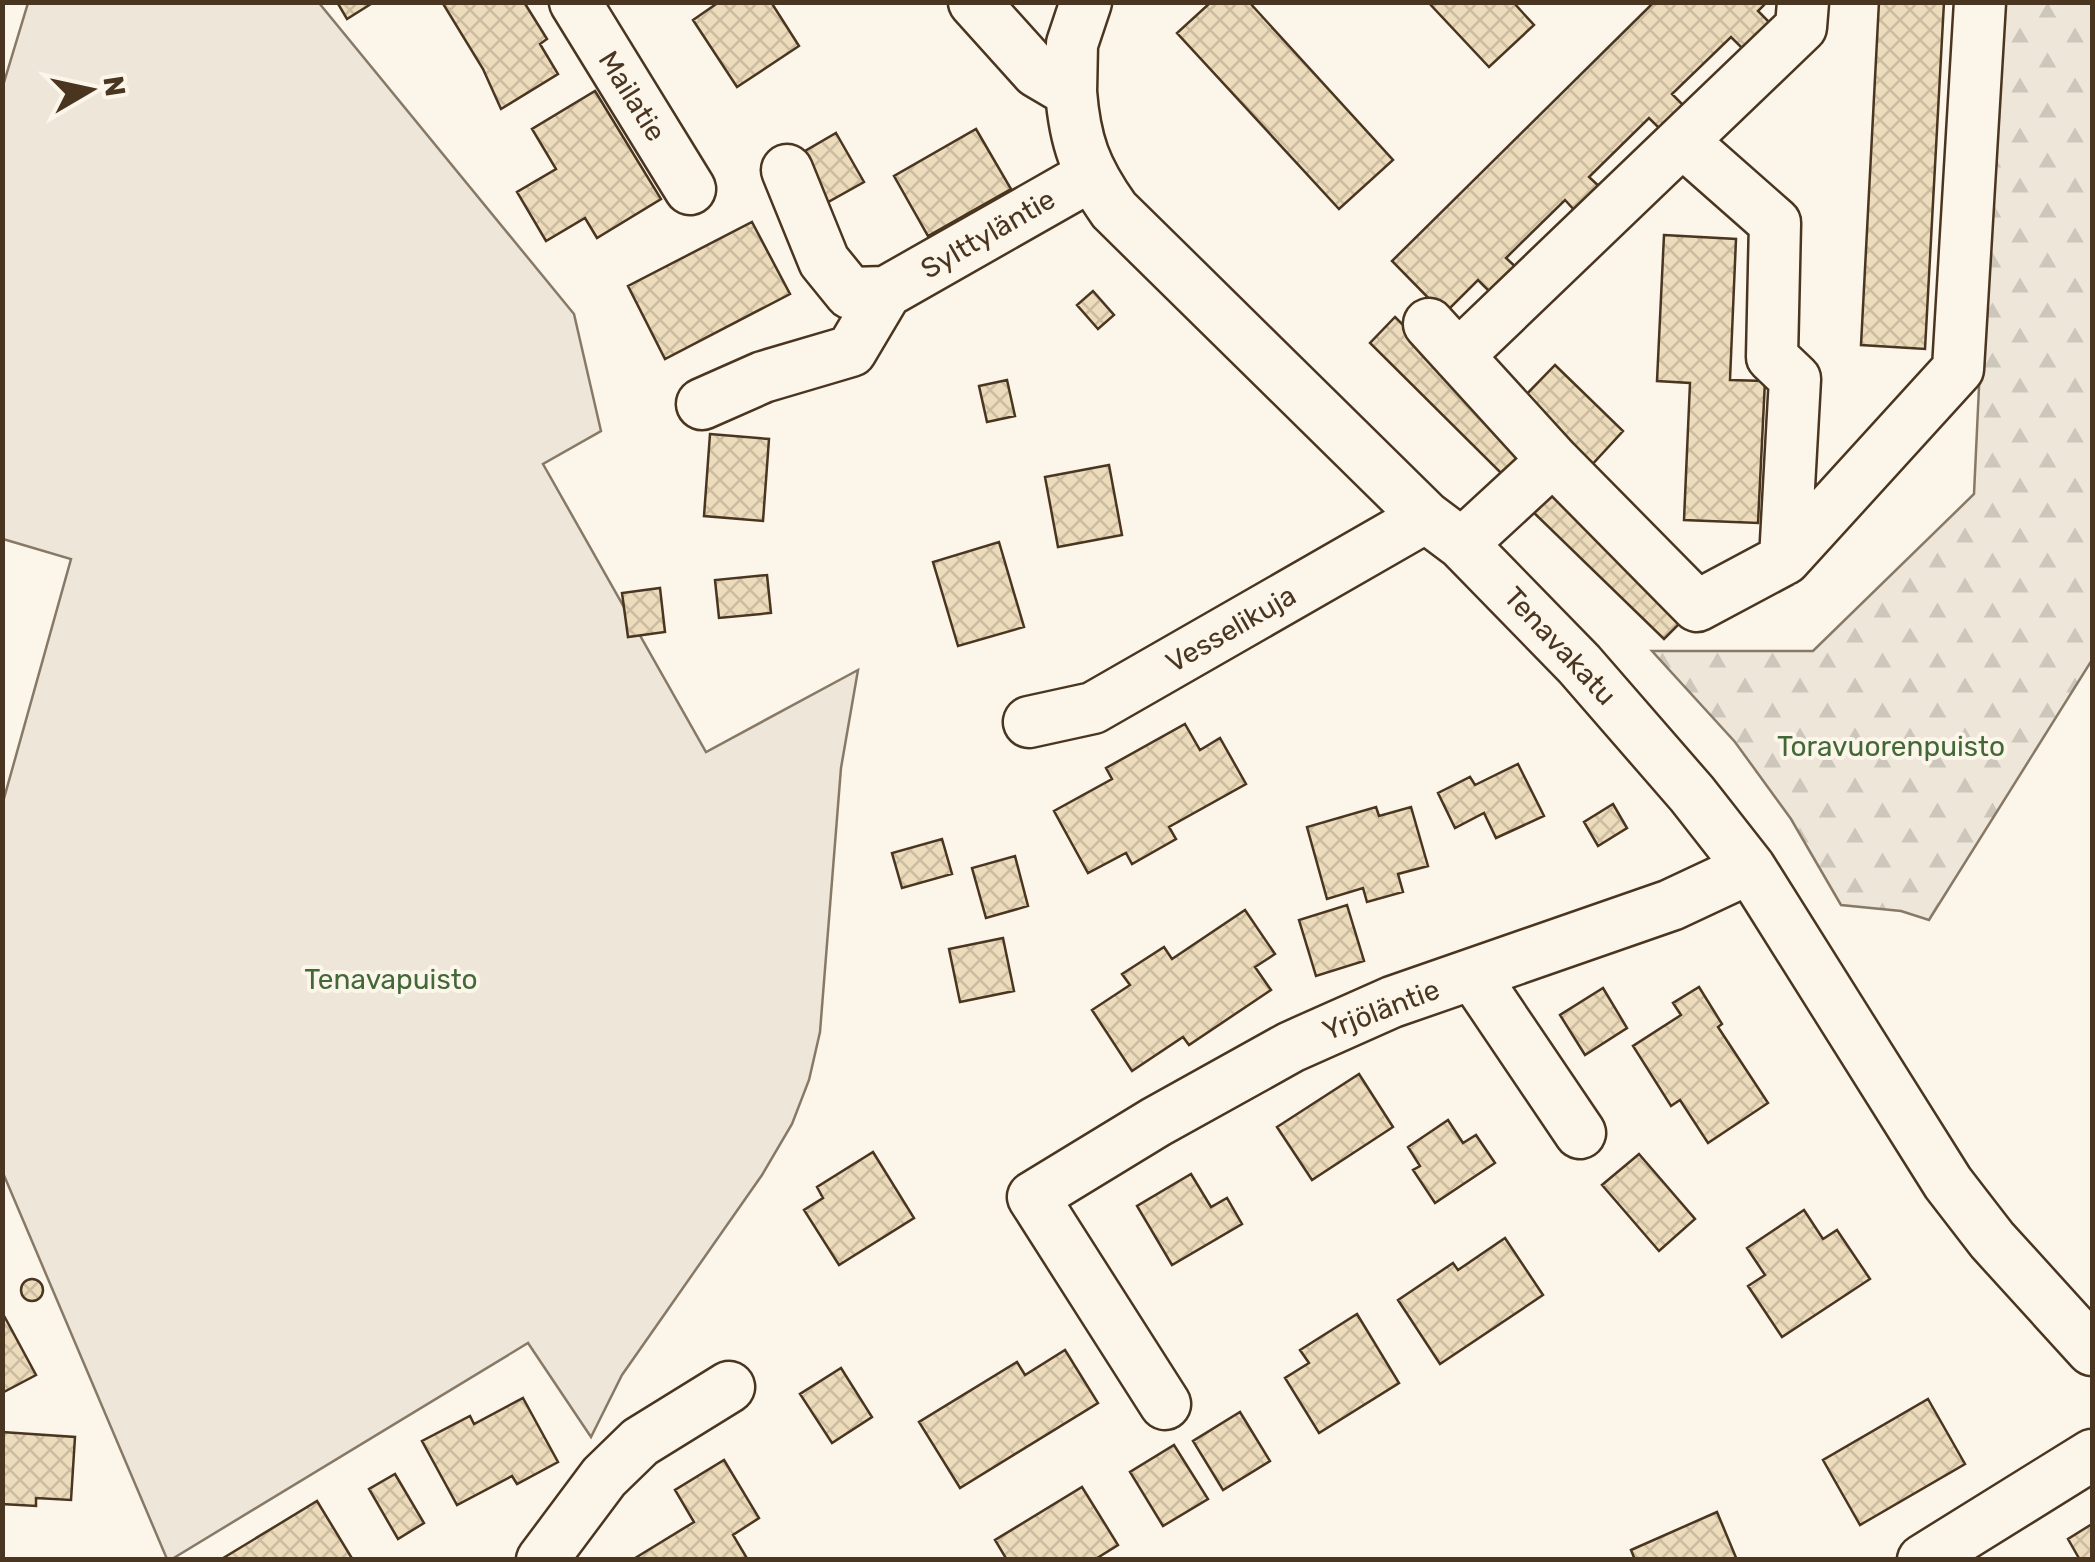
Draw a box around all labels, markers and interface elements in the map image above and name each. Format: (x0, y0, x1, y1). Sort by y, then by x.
north arrow (40, 40, 140, 140)
street label: Mailatie (592, 45, 672, 147)
text: N (96, 74, 132, 99)
street label: Sylttyläntie (915, 182, 1061, 286)
street label: Vesselikuja (1160, 579, 1302, 679)
street label: Tenavakatu (1497, 580, 1623, 712)
park label: Toravuorenpuisto (1777, 730, 2005, 763)
park label: Tenavapuisto (304, 963, 478, 996)
street label: Yrjöläntie (1318, 973, 1444, 1047)

